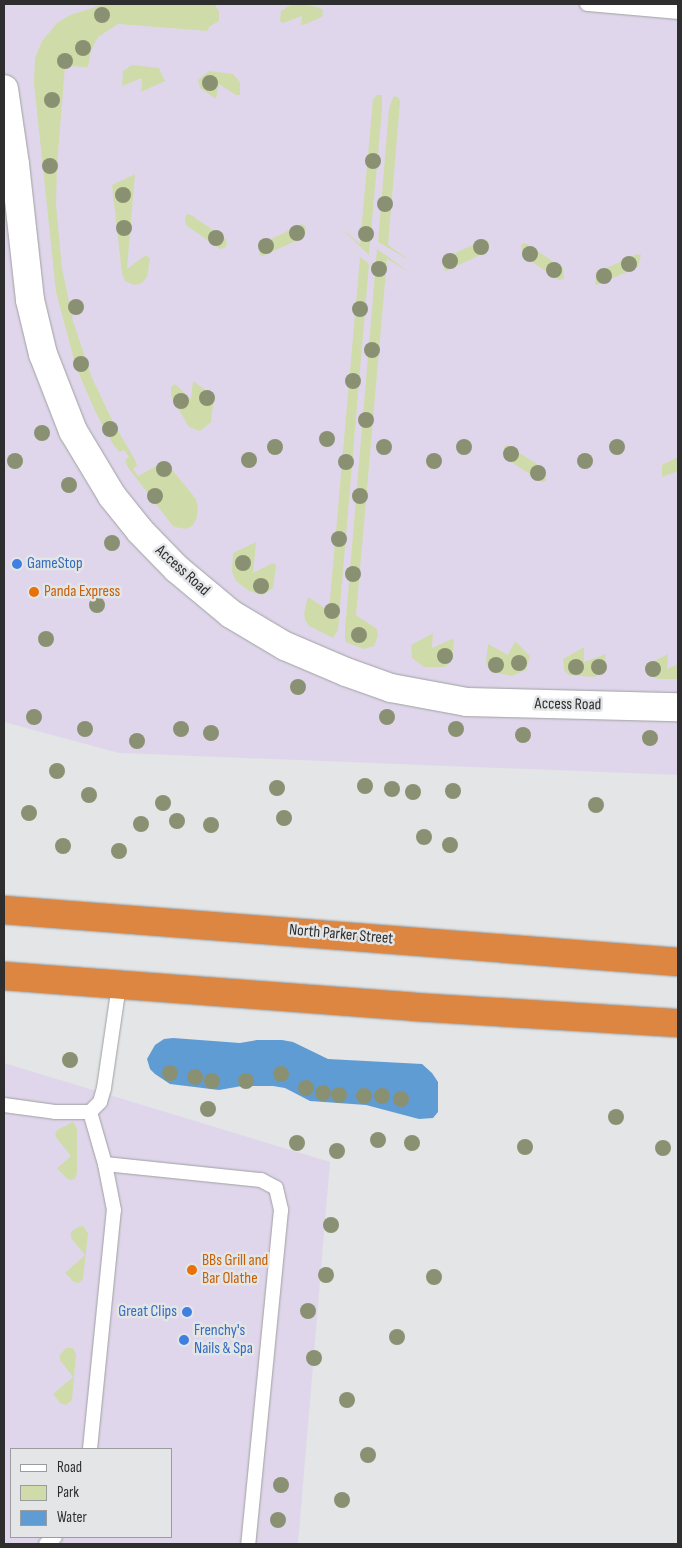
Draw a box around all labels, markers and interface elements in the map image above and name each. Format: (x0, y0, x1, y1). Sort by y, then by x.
street label: Access Road (151, 542, 213, 600)
place label: GameStop (27, 554, 83, 574)
marker: GameStop (11, 558, 23, 570)
place label: Panda Express (44, 582, 120, 602)
marker: Panda Express (28, 586, 40, 598)
street label: Access Road (534, 695, 602, 715)
street label: North Parker Street (288, 921, 394, 949)
place label: BBs Grill and Bar Olathe (202, 1251, 268, 1289)
marker: BBs Grill and Bar Olathe (186, 1264, 198, 1276)
place label: Great Clips (118, 1302, 177, 1322)
marker: Great Clips (181, 1306, 193, 1318)
place label: Frenchy's Nails & Spa (194, 1321, 253, 1359)
marker: Frenchy's Nails & Spa (178, 1334, 190, 1346)
legend (10, 1448, 172, 1538)
text: Road (57, 1458, 82, 1477)
text: Park (57, 1483, 79, 1502)
text: Water (57, 1508, 87, 1527)

